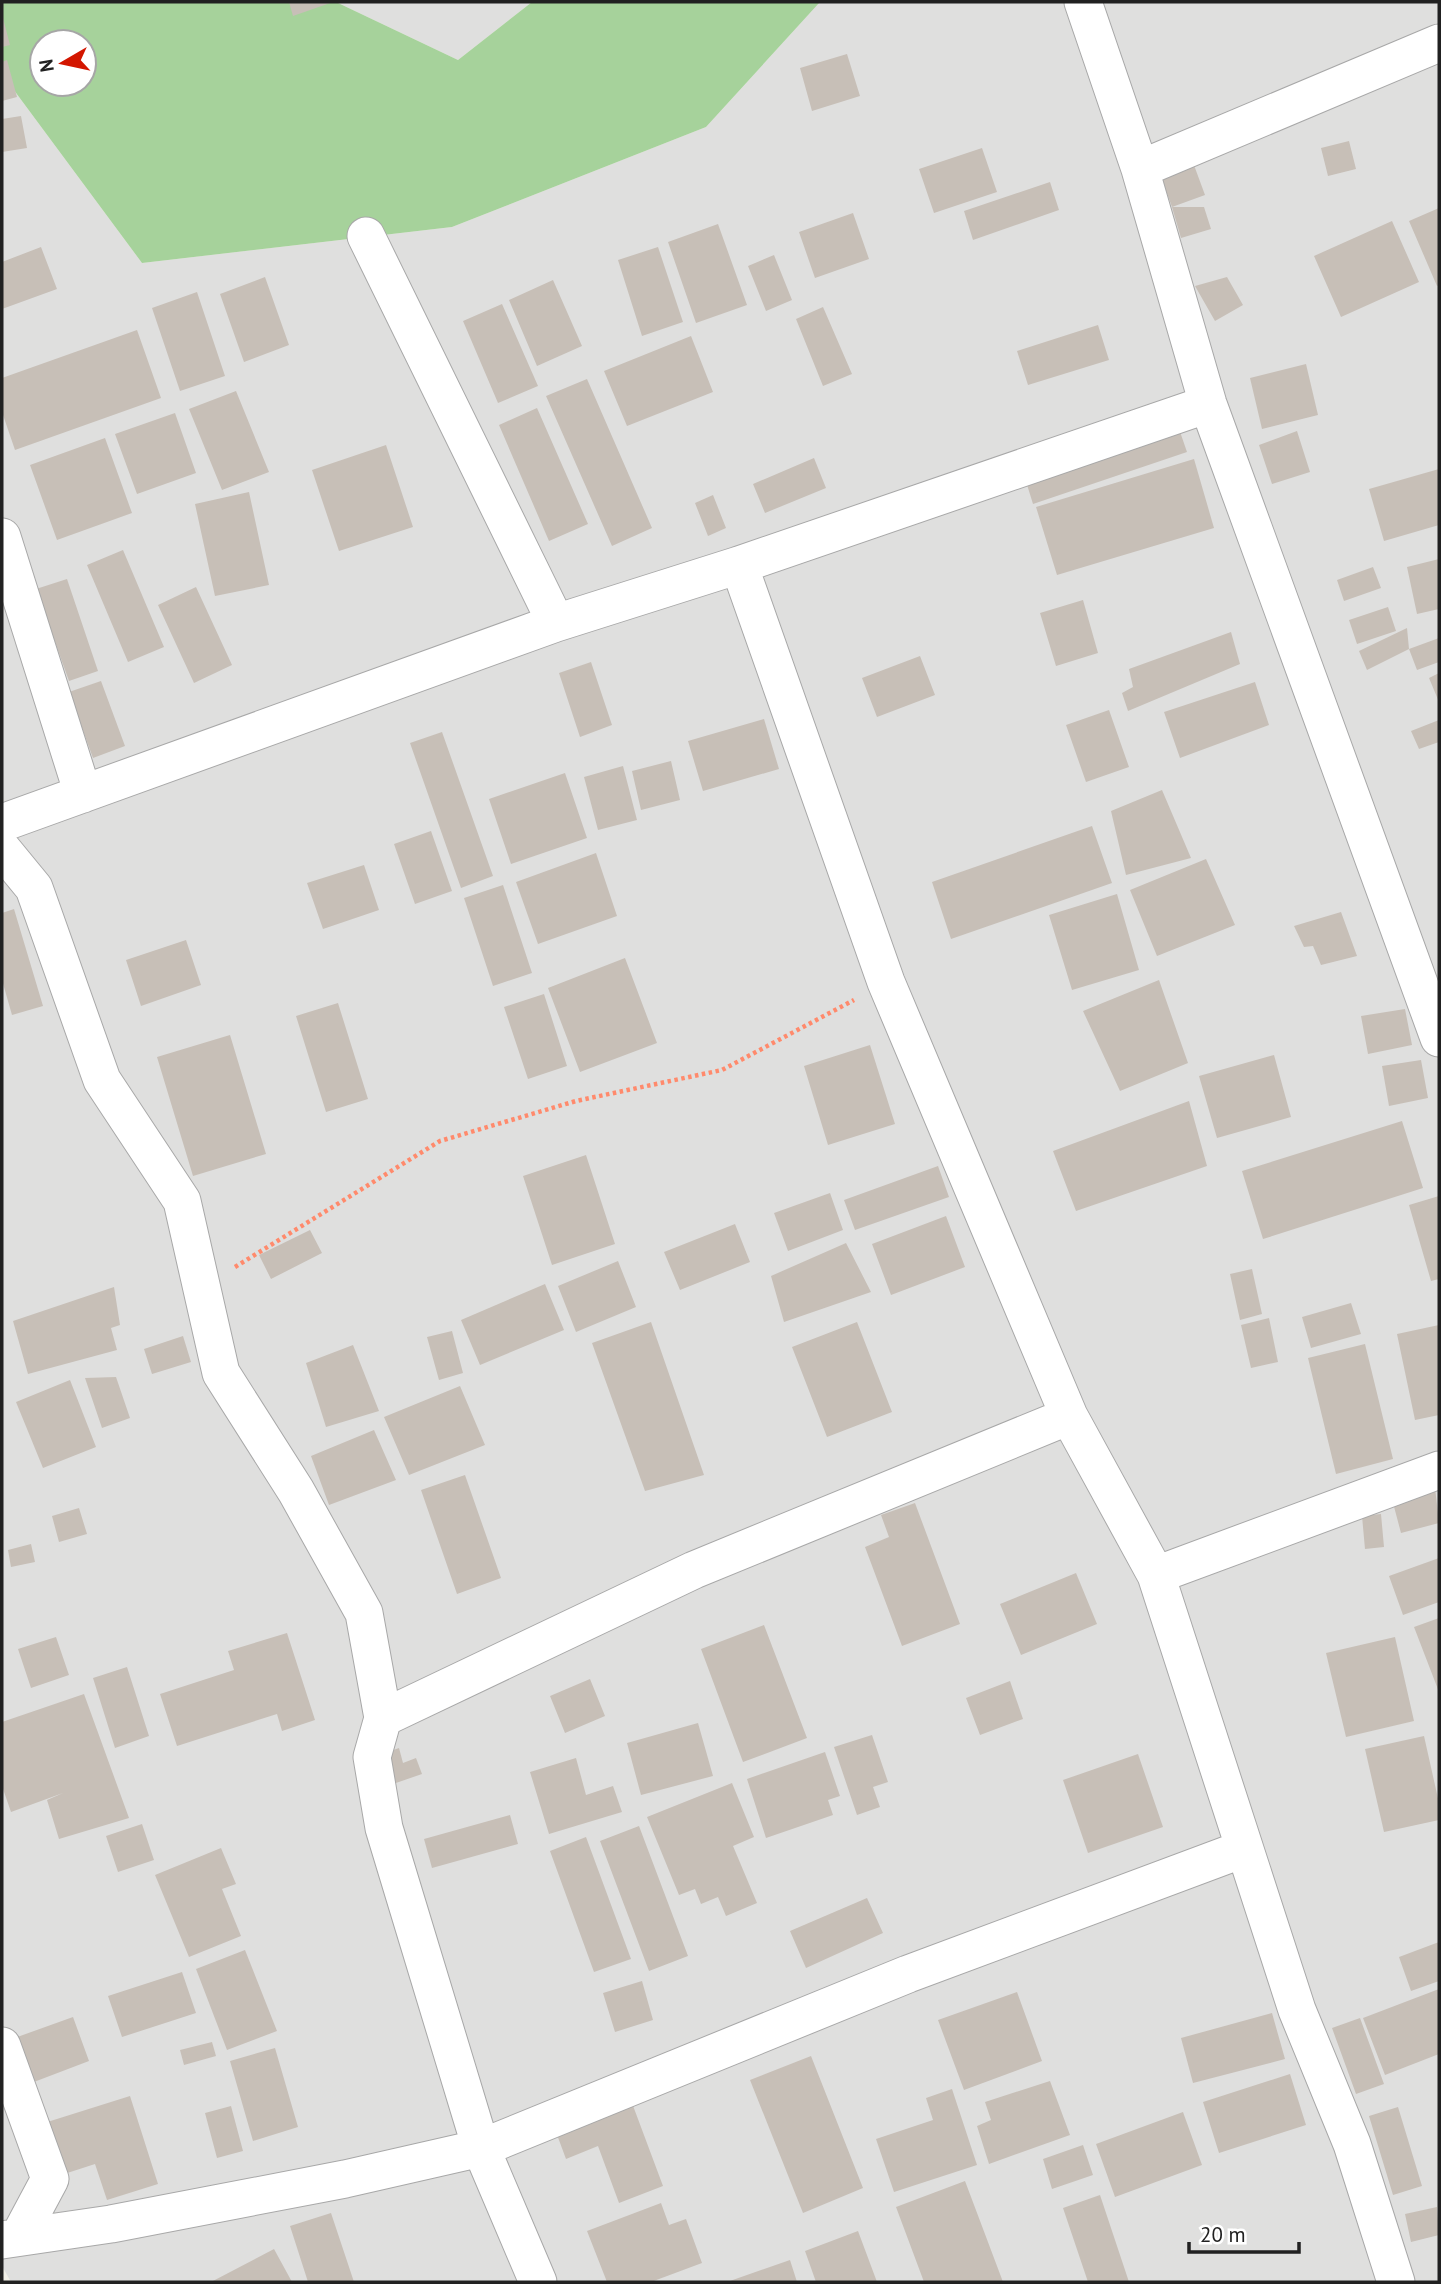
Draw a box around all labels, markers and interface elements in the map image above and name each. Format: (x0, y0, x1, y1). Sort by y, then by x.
north arrow (28, 28, 98, 98)
text: N (33, 58, 59, 74)
scale bar (1189, 2210, 1299, 2254)
text: 20 m (1200, 2221, 1246, 2248)

